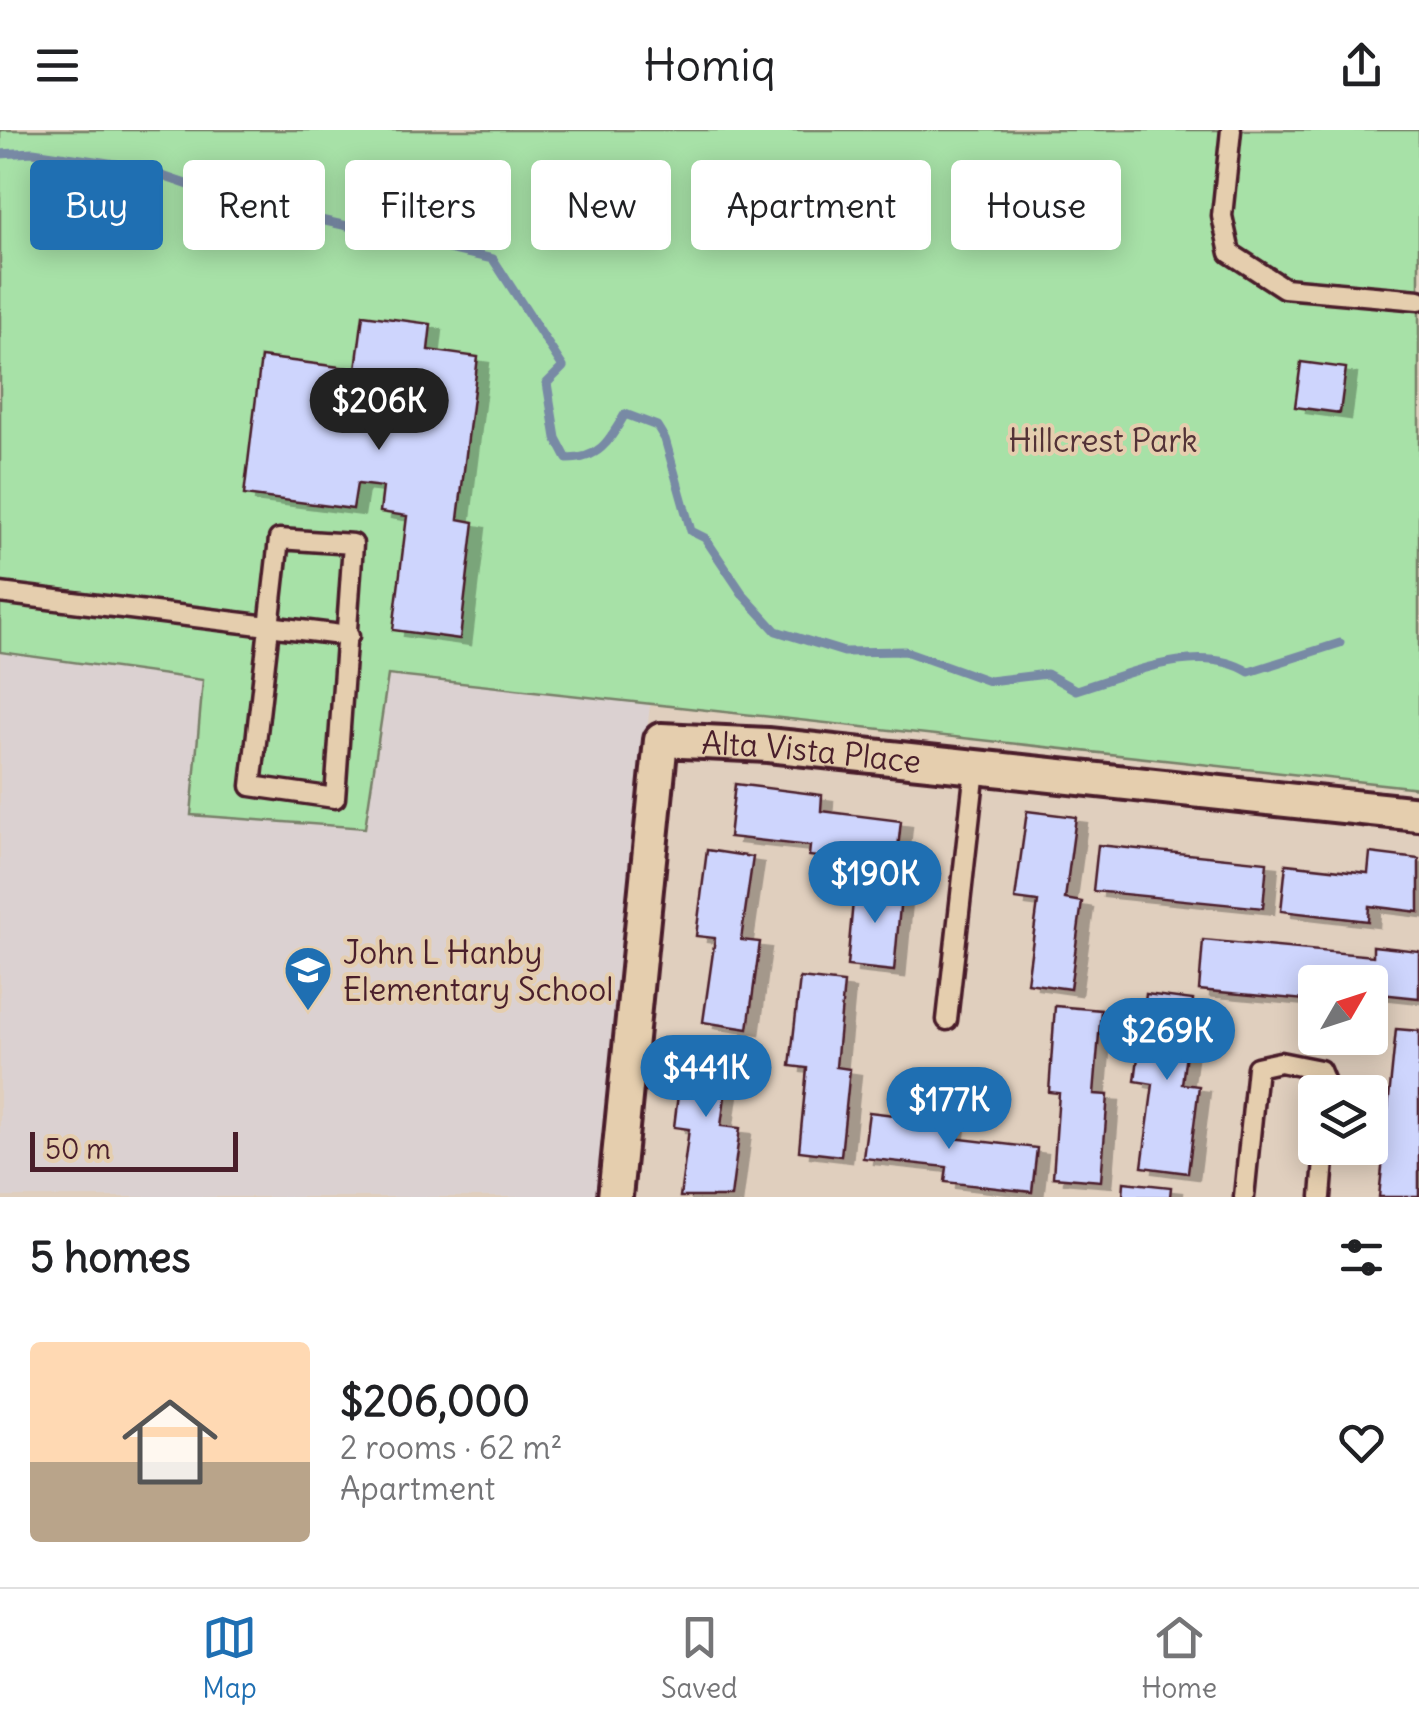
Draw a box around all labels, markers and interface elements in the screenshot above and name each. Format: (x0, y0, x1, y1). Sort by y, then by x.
text: Homiq (643, 37, 776, 93)
icon: menu (30, 38, 85, 93)
icon: share (1334, 38, 1389, 93)
chip: Buy (30, 160, 163, 250)
chip: Rent (183, 160, 325, 250)
chip: Filters (345, 160, 511, 250)
chip: New (531, 160, 671, 250)
chip: Apartment (691, 160, 931, 250)
chip: House (951, 160, 1121, 250)
pin: $206K (309, 368, 449, 453)
text: $206K (332, 380, 426, 421)
park label: Hillcrest Park (1008, 420, 1198, 461)
street label: Alta Vista Place (701, 721, 923, 782)
pin: $190K (805, 841, 945, 926)
text: $190K (830, 853, 920, 894)
place label: John L Hanby Elementary School (343, 932, 613, 1010)
school or university icon: John L Hanby Elementary School (282, 944, 334, 1012)
north arrow (1298, 965, 1388, 1055)
map controls (1298, 965, 1388, 1165)
pin: $269K (1097, 998, 1237, 1083)
text: $269K (1121, 1010, 1213, 1051)
pin: $441K (636, 1035, 776, 1120)
text: $441K (663, 1047, 749, 1088)
pin: $177K (879, 1067, 1019, 1152)
button: layers (1298, 1075, 1388, 1165)
text: $177K (908, 1079, 990, 1120)
scale bar (30, 1127, 238, 1172)
text: 50 m (45, 1131, 111, 1167)
icon: filters (1334, 1230, 1389, 1285)
text: 5 homes (30, 1231, 191, 1283)
text: $206,000 (340, 1375, 530, 1427)
icon: home (110, 1382, 230, 1502)
icon: heart (1334, 1415, 1389, 1470)
text: 2 rooms · 62 m² (340, 1427, 563, 1468)
text: Apartment (340, 1468, 495, 1509)
tab: Map (202, 1610, 257, 1706)
tab: Saved (661, 1610, 738, 1706)
tab: Home (1142, 1610, 1217, 1706)

